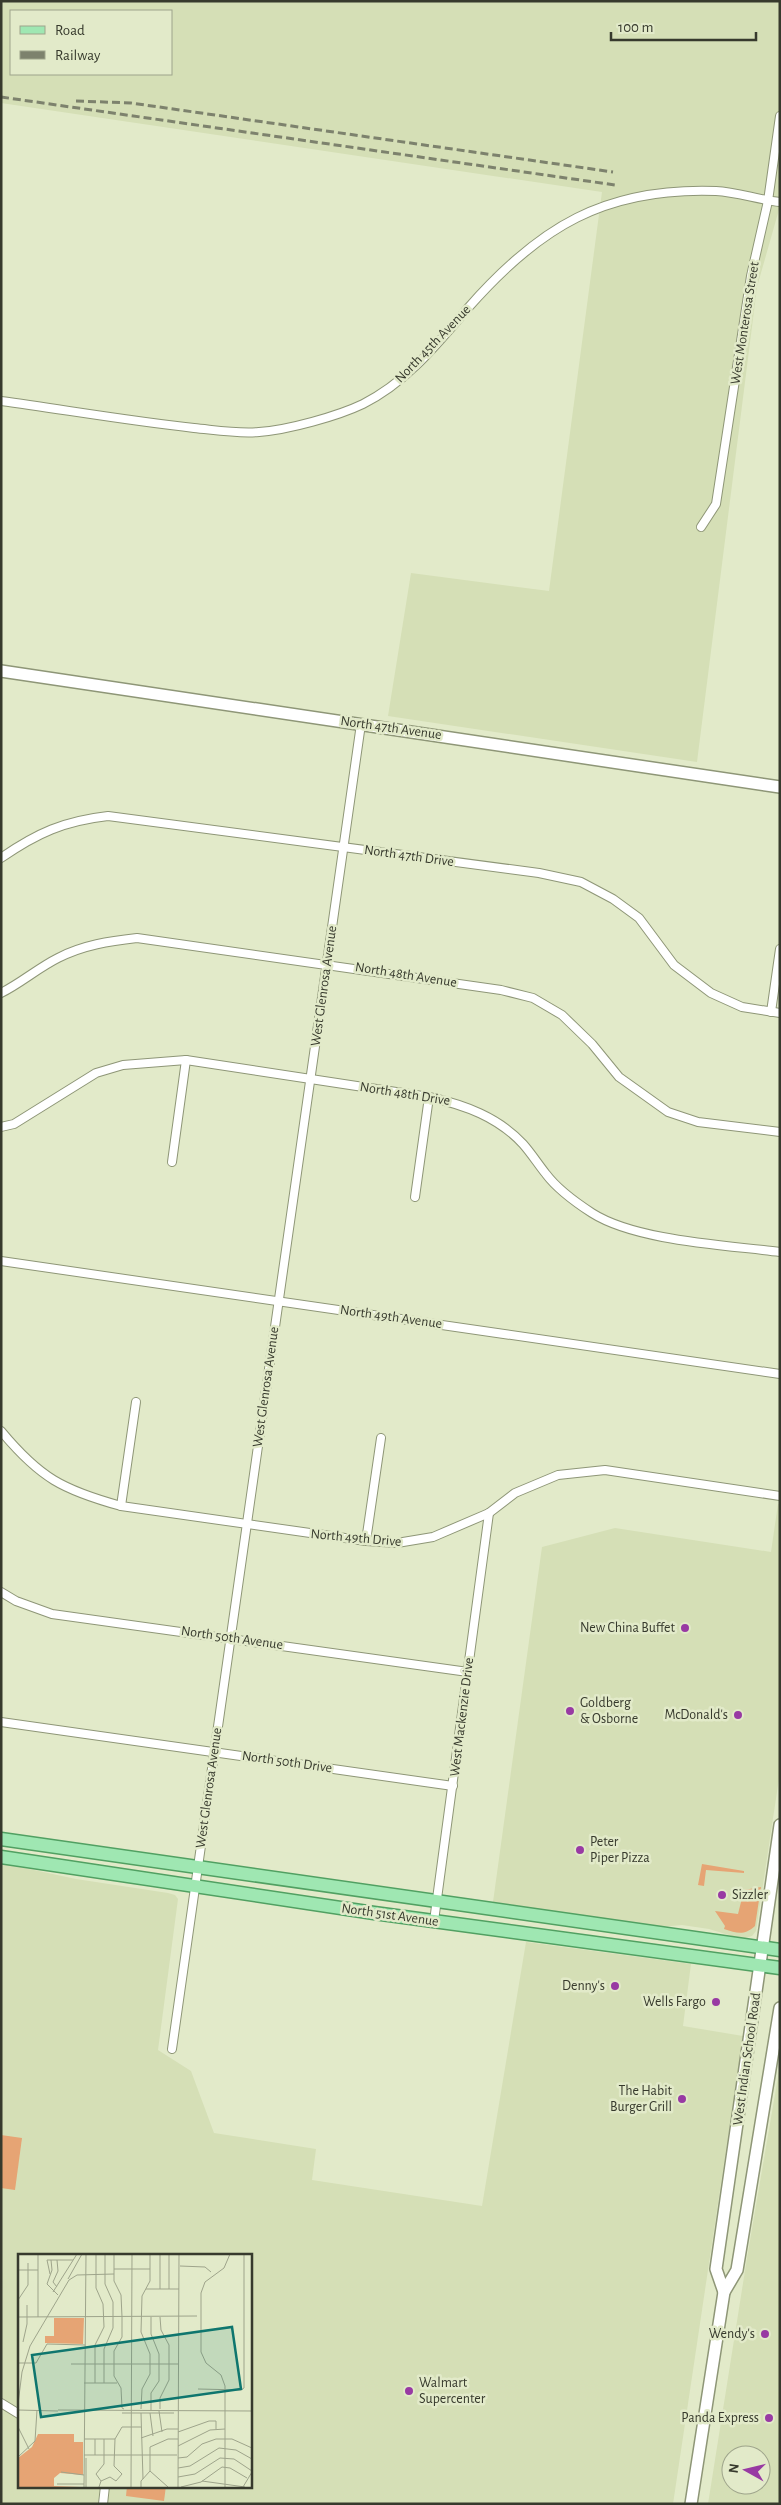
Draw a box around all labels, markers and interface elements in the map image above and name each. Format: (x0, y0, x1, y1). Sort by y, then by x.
legend (10, 10, 172, 75)
scale bar (611, 10, 756, 42)
text: 100 m (618, 20, 653, 35)
text: Road (55, 23, 85, 38)
text: Railway (55, 48, 101, 63)
street label: West Monterosa Street (728, 260, 762, 385)
street label: North 45th Avenue (393, 302, 473, 386)
street label: North 47th Avenue (339, 714, 443, 742)
street label: North 47th Drive (363, 843, 455, 869)
street label: West Glenrosa Avenue (309, 925, 339, 1047)
street label: North 48th Avenue (354, 960, 458, 990)
street label: North 48th Drive (359, 1080, 451, 1108)
street label: North 49th Avenue (339, 1303, 443, 1331)
street label: West Glenrosa Avenue (251, 1326, 281, 1448)
street label: North 49th Drive (310, 1527, 402, 1549)
place label: New China Buffet (580, 1621, 676, 1635)
marker: New China Buffet (679, 1622, 691, 1634)
street label: North 50th Avenue (180, 1624, 284, 1652)
street label: West Mackenzie Drive (448, 1657, 476, 1777)
place label: Goldberg & Osborne (580, 1696, 638, 1726)
marker: Goldberg & Osborne (564, 1705, 576, 1717)
place label: McDonald's (665, 1708, 728, 1722)
marker: McDonald's (732, 1709, 744, 1721)
street label: West Glenrosa Avenue (194, 1727, 224, 1849)
street label: North 50th Drive (241, 1749, 333, 1775)
place label: Peter Piper Pizza (590, 1835, 650, 1865)
marker: Peter Piper Pizza (574, 1844, 586, 1856)
place label: Sizzler (732, 1888, 768, 1902)
marker: Sizzler (716, 1889, 728, 1901)
street label: North 51st Avenue (340, 1901, 440, 1929)
place label: Denny's (562, 1979, 605, 1993)
marker: Denny's (609, 1980, 621, 1992)
street label: West Indian School Road (731, 1992, 763, 2126)
place label: Wells Fargo (643, 1995, 706, 2009)
marker: Wells Fargo (710, 1996, 722, 2008)
place label: The Habit Burger Grill (610, 2084, 673, 2114)
marker: The Habit Burger Grill (676, 2093, 688, 2105)
inset map (18, 2254, 251, 2488)
place label: Wendy's (709, 2327, 755, 2341)
marker: Wendy's (759, 2328, 771, 2340)
place label: Walmart Supercenter (419, 2376, 486, 2406)
marker: Walmart Supercenter (403, 2385, 415, 2397)
place label: Panda Express (681, 2411, 759, 2425)
marker: Panda Express (763, 2412, 775, 2424)
north arrow (721, 2445, 771, 2495)
text: N (727, 2463, 742, 2474)

